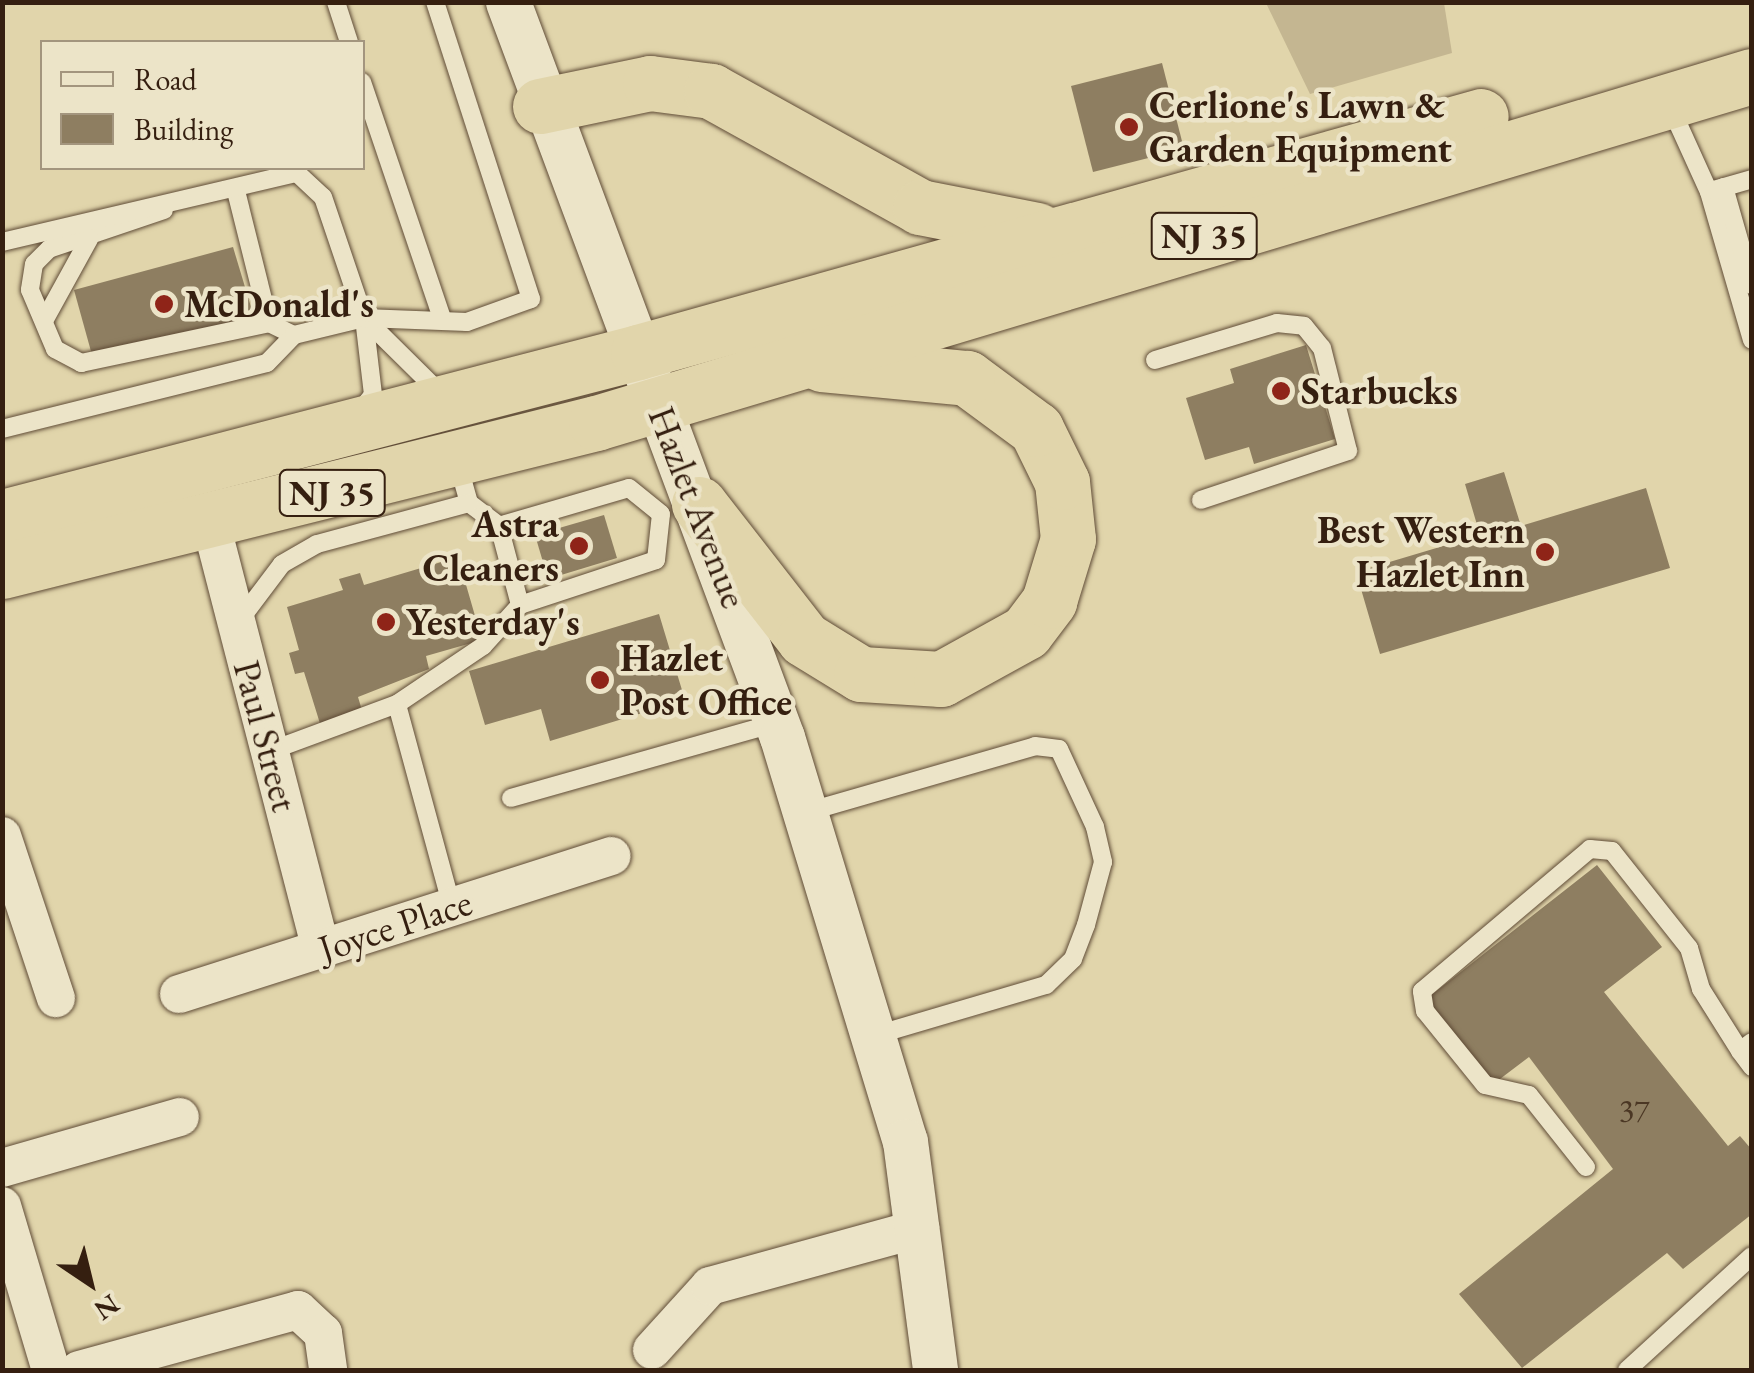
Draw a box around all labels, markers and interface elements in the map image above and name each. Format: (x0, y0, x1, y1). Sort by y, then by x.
legend (40, 40, 365, 170)
text: Road (134, 60, 197, 99)
place label: Cerlione's Lawn & Garden Equipment (1149, 82, 1452, 172)
text: Building (134, 110, 233, 149)
marker: Cerlione's Lawn & Garden Equipment (1118, 116, 1140, 138)
road number: NJ 35 (1149, 206, 1259, 266)
place label: McDonald's (184, 281, 374, 327)
marker: McDonald's (153, 293, 175, 315)
place label: Starbucks (1301, 368, 1458, 414)
marker: Starbucks (1270, 380, 1292, 402)
street label: Hazlet Avenue (639, 400, 757, 614)
road number: NJ 35 (277, 463, 387, 523)
place label: Astra Cleaners (423, 501, 559, 590)
place label: Best Western Hazlet Inn (1317, 507, 1525, 596)
marker: Astra Cleaners (568, 535, 590, 557)
marker: Best Western Hazlet Inn (1534, 541, 1556, 563)
place label: Yesterday's (406, 599, 580, 645)
marker: Yesterday's (375, 611, 397, 633)
place label: Hazlet Post Office (620, 635, 792, 724)
street label: Paul Street (224, 655, 308, 817)
marker: Hazlet Post Office (589, 669, 611, 691)
street label: Joyce Place (313, 879, 477, 971)
house number: 37 (1619, 1091, 1649, 1129)
north arrow (40, 1233, 140, 1333)
text: N (88, 1286, 127, 1329)

